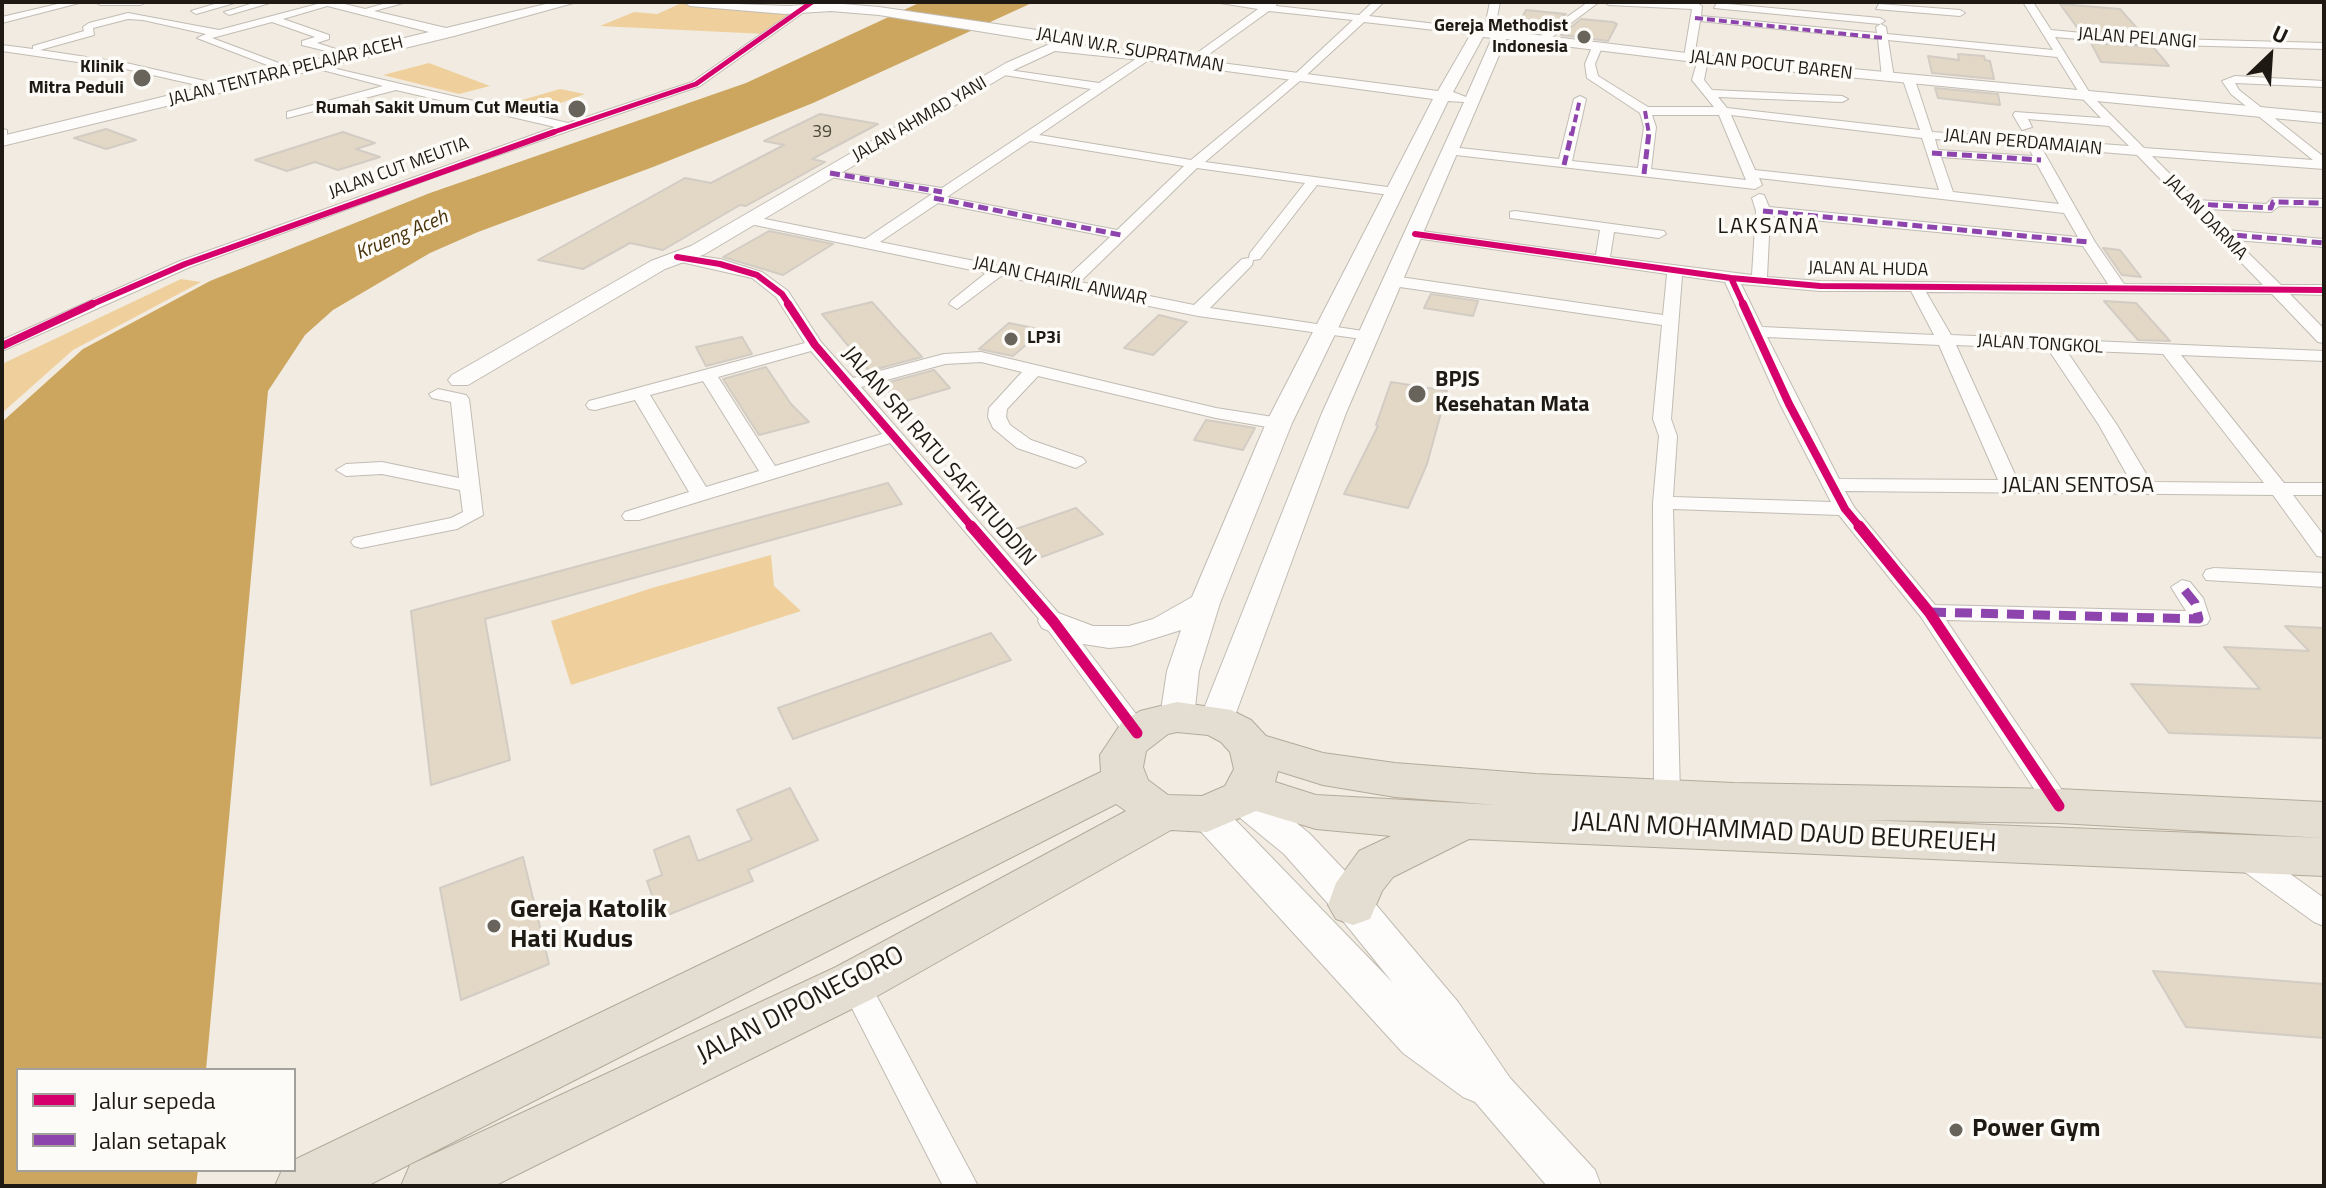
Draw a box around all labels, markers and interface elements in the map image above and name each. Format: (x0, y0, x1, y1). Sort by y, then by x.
place label: Gereja Methodist Indonesia (1434, 16, 1568, 58)
north arrow (2230, 16, 2310, 96)
text: U (2266, 16, 2294, 53)
street label: JALAN W.R. SUPRATMAN (1035, 24, 1225, 78)
street label: JALAN PELANGI (2077, 24, 2197, 54)
marker: Gereja Methodist Indonesia (1575, 28, 1593, 46)
street label: JALAN TENTARA PELAJAR ACEH (166, 32, 406, 112)
street label: JALAN POCUT BAREN (1689, 47, 1853, 85)
place label: Klinik Mitra Peduli (28, 57, 124, 100)
marker: Klinik Mitra Peduli (131, 67, 153, 89)
street label: JALAN AHMAD YANI (849, 73, 991, 167)
place label: Rumah Sakit Umum Cut Meutia (315, 98, 559, 120)
marker: Rumah Sakit Umum Cut Meutia (566, 98, 588, 120)
house number: 39 (812, 122, 832, 144)
street label: JALAN PERDAMAIAN (1943, 125, 2103, 161)
street label: JALAN CUT MEUTIA (326, 134, 472, 204)
street label: JALAN DARMA (2159, 171, 2251, 265)
water label: Krueng Aceh (352, 206, 452, 266)
district label: LAKSANA (1718, 215, 1820, 241)
street label: JALAN CHAIRIL ANWAR (971, 253, 1149, 311)
street label: JALAN AL HUDA (1808, 258, 1928, 282)
place label: LP3i (1027, 328, 1061, 350)
marker: LP3i (1002, 330, 1020, 348)
street label: JALAN TONGKOL (1976, 331, 2104, 359)
street label: JALAN SRI RATU SAFIATUDDIN (835, 342, 1041, 572)
place label: BPJS Kesehatan Mata (1435, 368, 1590, 420)
marker: BPJS Kesehatan Mata (1406, 383, 1428, 405)
street label: JALAN SENTOSA (2002, 474, 2154, 500)
street label: JALAN MOHAMMAD DAUD BEUREUEH (1571, 807, 1997, 861)
place label: Gereja Katolik Hati Kudus (510, 895, 667, 956)
marker: Gereja Katolik Hati Kudus (485, 917, 503, 935)
street label: JALAN DIPONEGORO (692, 940, 910, 1072)
legend (16, 1068, 296, 1172)
text: Jalur sepeda (92, 1082, 216, 1118)
place label: Power Gym (1972, 1114, 2100, 1146)
marker: Power Gym (1947, 1121, 1965, 1139)
text: Jalan setapak (92, 1122, 227, 1158)

